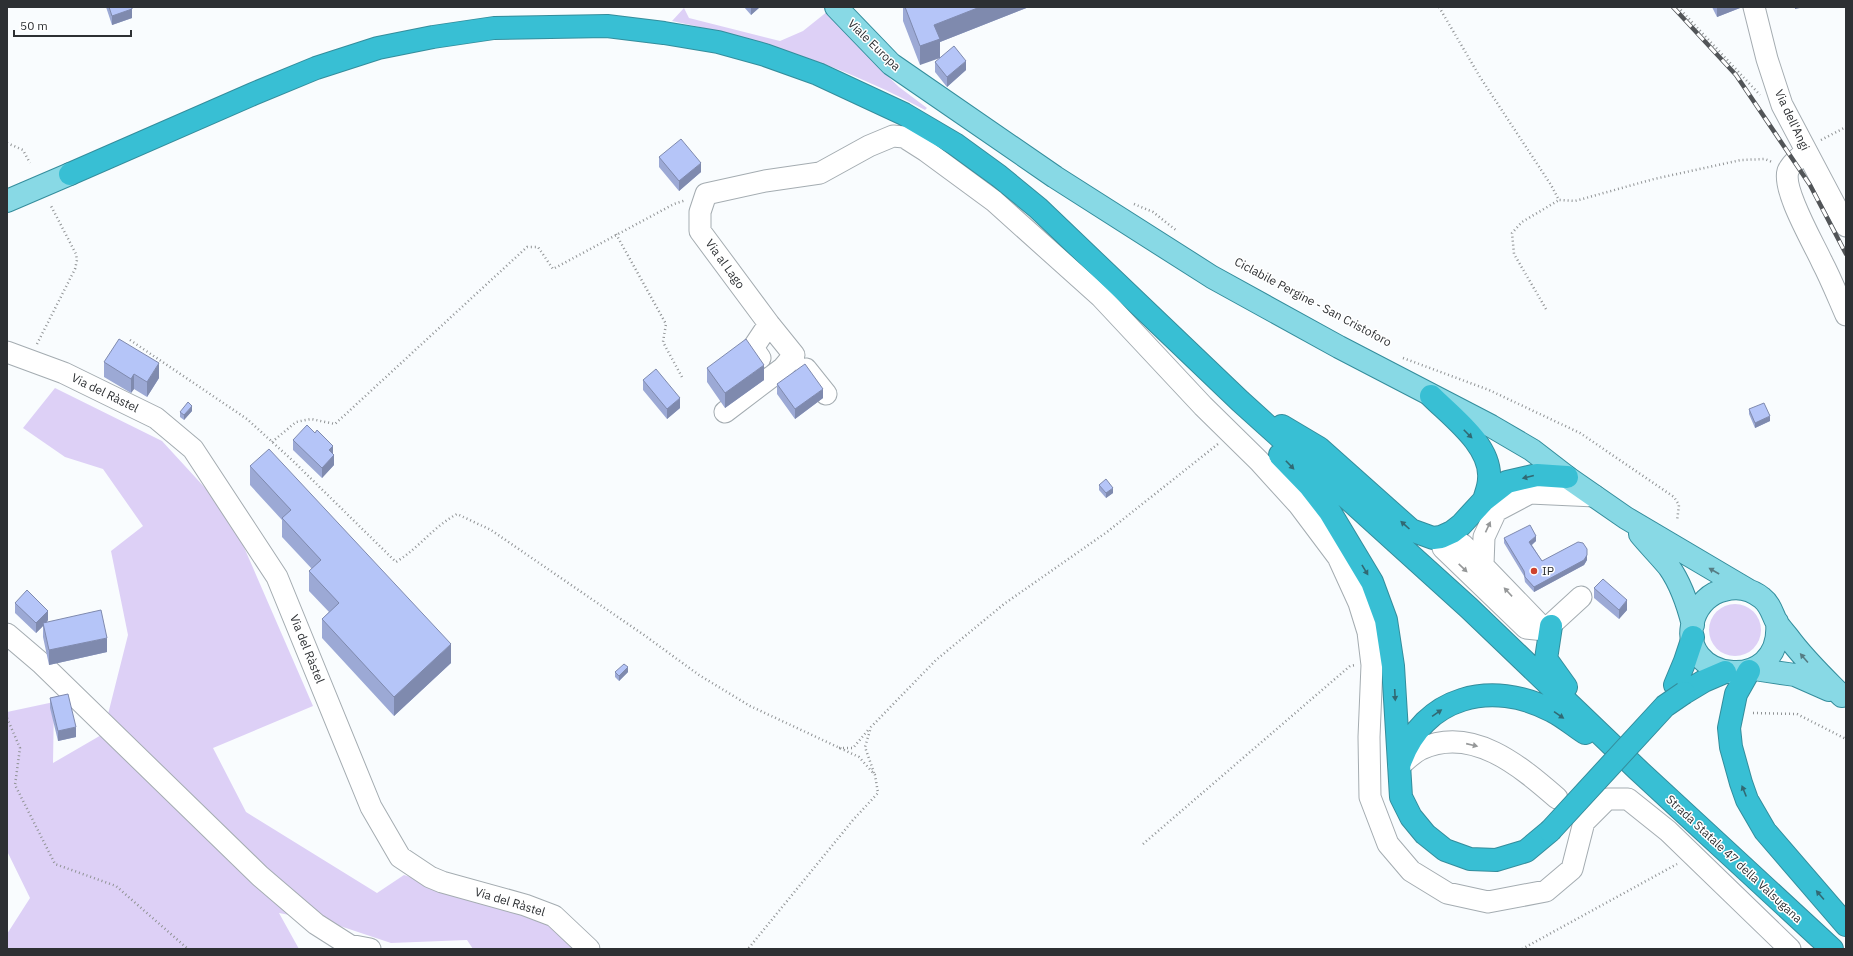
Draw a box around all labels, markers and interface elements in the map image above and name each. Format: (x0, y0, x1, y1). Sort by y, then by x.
scale bar (14, 12, 131, 38)
street label: Viale Europa (845, 16, 904, 74)
text: 50 m (20, 18, 48, 33)
street label: Via dell'Angi (1772, 87, 1813, 153)
street label: Via al Lago (702, 236, 749, 292)
street label: Ciclabile Pergine - San Cristoforo (1232, 254, 1395, 350)
street label: Via del Ràstel (69, 370, 141, 415)
one-way arrow (1463, 429, 1473, 438)
one-way arrow (1285, 460, 1294, 470)
one-way arrow (1522, 475, 1534, 481)
one-way arrow (1401, 521, 1410, 530)
one-way arrow (1485, 521, 1491, 533)
one-way arrow (1458, 563, 1468, 573)
place label: IP (1542, 563, 1554, 578)
one-way arrow (1361, 565, 1369, 575)
marker: IP (1529, 566, 1539, 576)
one-way arrow (1708, 568, 1720, 574)
one-way arrow (1503, 587, 1513, 597)
street label: Via del Ràstel (287, 612, 328, 685)
one-way arrow (1800, 653, 1809, 663)
one-way arrow (1391, 689, 1398, 701)
one-way arrow (1431, 709, 1442, 717)
one-way arrow (1553, 711, 1564, 719)
one-way arrow (1466, 742, 1478, 748)
one-way arrow (1741, 786, 1747, 797)
street label: Strada Statale 47 della Valsugana (1663, 792, 1806, 926)
street label: Via del Ràstel (473, 884, 547, 919)
one-way arrow (1816, 890, 1825, 901)

